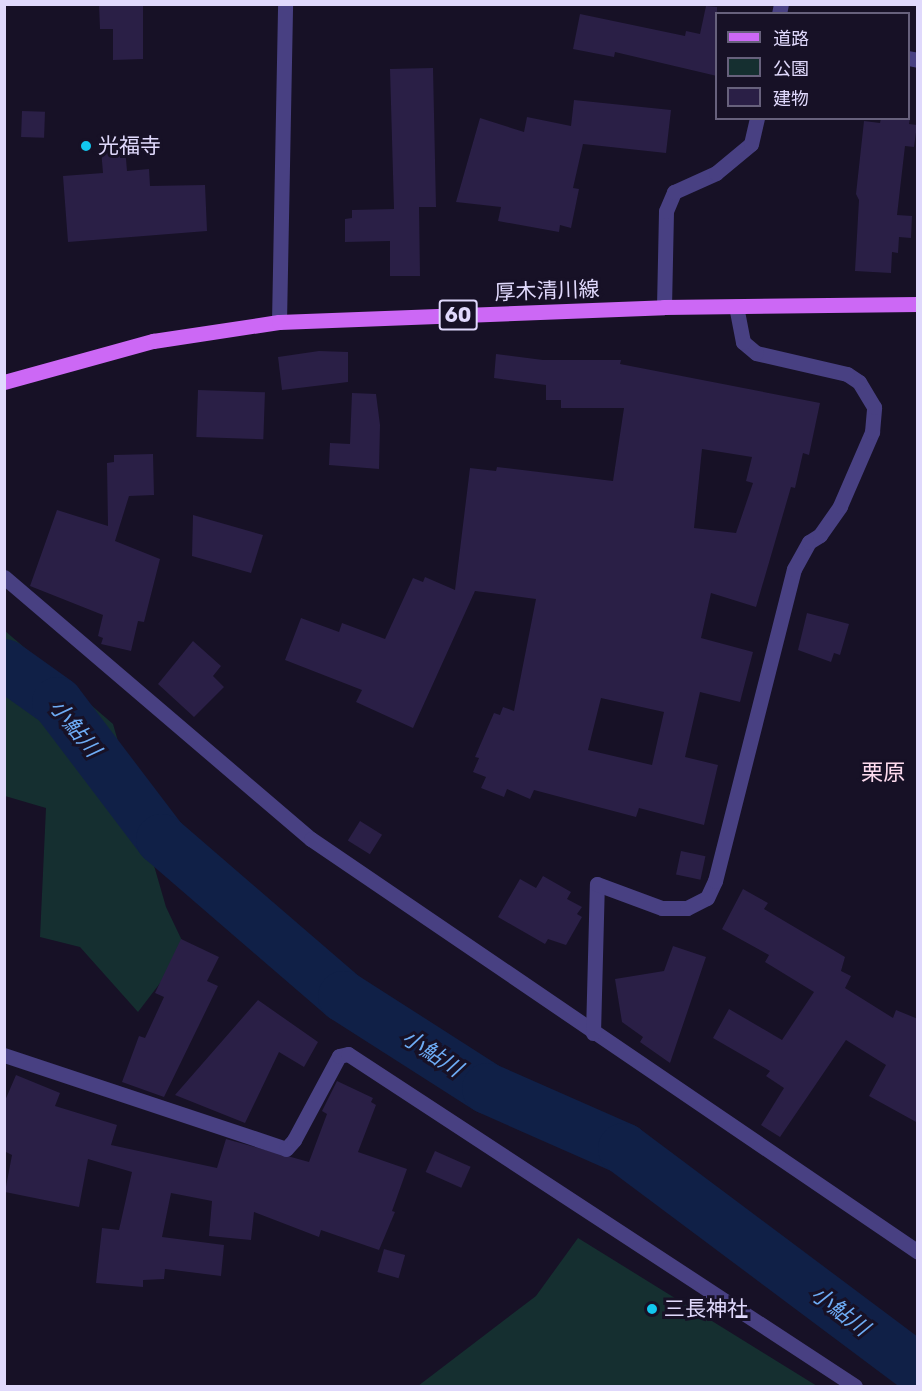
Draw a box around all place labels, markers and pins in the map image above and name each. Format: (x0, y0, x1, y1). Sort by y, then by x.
place label: 光福寺 (98, 133, 161, 159)
marker: 光福寺 (79, 139, 93, 153)
place label: 三長神社 (664, 1296, 748, 1322)
marker: 三長神社 (645, 1302, 659, 1316)

